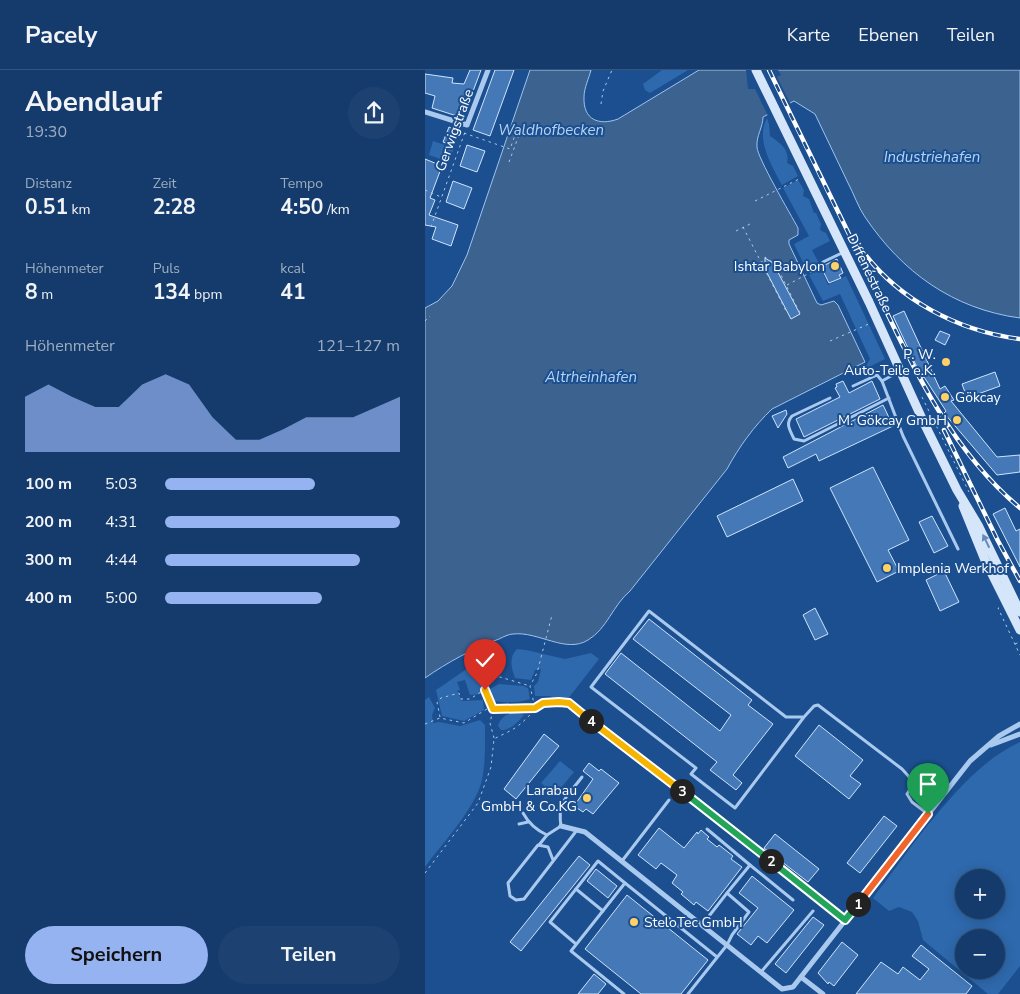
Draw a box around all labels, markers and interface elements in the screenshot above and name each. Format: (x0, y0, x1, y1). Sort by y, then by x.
text: Pacely (25, 19, 97, 51)
text: Karte (787, 23, 830, 47)
text: Ebenen (858, 23, 919, 47)
text: Teilen (947, 23, 995, 47)
text: Abendlauf (25, 83, 162, 121)
street label: Gerwigstraße (431, 86, 478, 174)
button: share (348, 87, 400, 139)
water label: Waldhofbecken (498, 120, 604, 140)
text: 19:30 (25, 121, 67, 143)
water label: Industriehafen (884, 147, 980, 167)
text: Distanz (25, 174, 72, 193)
text: Zeit (153, 174, 176, 193)
text: Tempo (280, 174, 323, 193)
text: 0.51 (25, 193, 68, 221)
text: 2:28 (153, 193, 196, 221)
text: 4:50 (280, 193, 323, 221)
text: km (68, 200, 91, 219)
text: /km (323, 200, 350, 219)
street label: Diffenéstraße (842, 231, 897, 316)
place label: Ishtar Babylon (734, 257, 825, 276)
text: Höhenmeter (25, 259, 104, 278)
text: Puls (153, 259, 180, 278)
text: kcal (280, 259, 305, 278)
marker: Ishtar Babylon (829, 260, 841, 272)
text: 8 (25, 278, 38, 306)
text: 134 (153, 278, 190, 306)
text: 41 (280, 278, 306, 306)
text: m (38, 285, 53, 304)
text: bpm (190, 285, 222, 304)
text: Höhenmeter (25, 335, 115, 357)
text: 121–127 m (317, 335, 400, 357)
place label: P. W. Auto-Teile e.K. (844, 345, 936, 380)
marker: P. W. Auto-Teile e.K. (940, 356, 952, 368)
water label: Altrheinhafen (544, 367, 637, 387)
place label: Gökcay (955, 388, 1002, 407)
marker: Gökcay (939, 391, 951, 403)
place label: M. Gökcay GmbH (838, 411, 947, 430)
marker: M. Gökcay GmbH (951, 414, 963, 426)
text: 100 m (25, 473, 72, 495)
text: 5:03 (105, 473, 137, 495)
text: 200 m (25, 511, 72, 533)
text: 4:31 (105, 511, 137, 533)
one-way arrow (981, 533, 990, 548)
text: 300 m (25, 549, 72, 571)
text: 4:44 (105, 549, 137, 571)
place label: Implenia Werkhof (897, 559, 1009, 578)
marker: Implenia Werkhof (881, 562, 893, 574)
text: 400 m (25, 587, 72, 609)
text: 5:00 (105, 587, 137, 609)
pin (464, 639, 506, 690)
icon: check (471, 646, 499, 674)
pin: 4 (579, 708, 603, 734)
text: 4 (587, 712, 596, 731)
pin (907, 763, 949, 814)
icon: arrive (914, 770, 942, 798)
pin: 3 (669, 778, 695, 804)
place label: Larabau GmbH & Co.KG (481, 781, 577, 816)
text: 3 (678, 782, 687, 801)
marker: Larabau GmbH & Co.KG (581, 792, 593, 804)
pin: 2 (759, 848, 783, 874)
text: 2 (767, 852, 776, 871)
map controls (955, 869, 1005, 979)
button: + (955, 869, 1005, 919)
pin: 1 (845, 892, 871, 916)
text: 1 (854, 895, 863, 914)
place label: SteloTec GmbH (644, 913, 743, 932)
marker: SteloTec GmbH (628, 916, 640, 928)
button: Speichern (25, 926, 208, 984)
button: Teilen (218, 926, 400, 984)
button: − (955, 929, 1005, 979)

